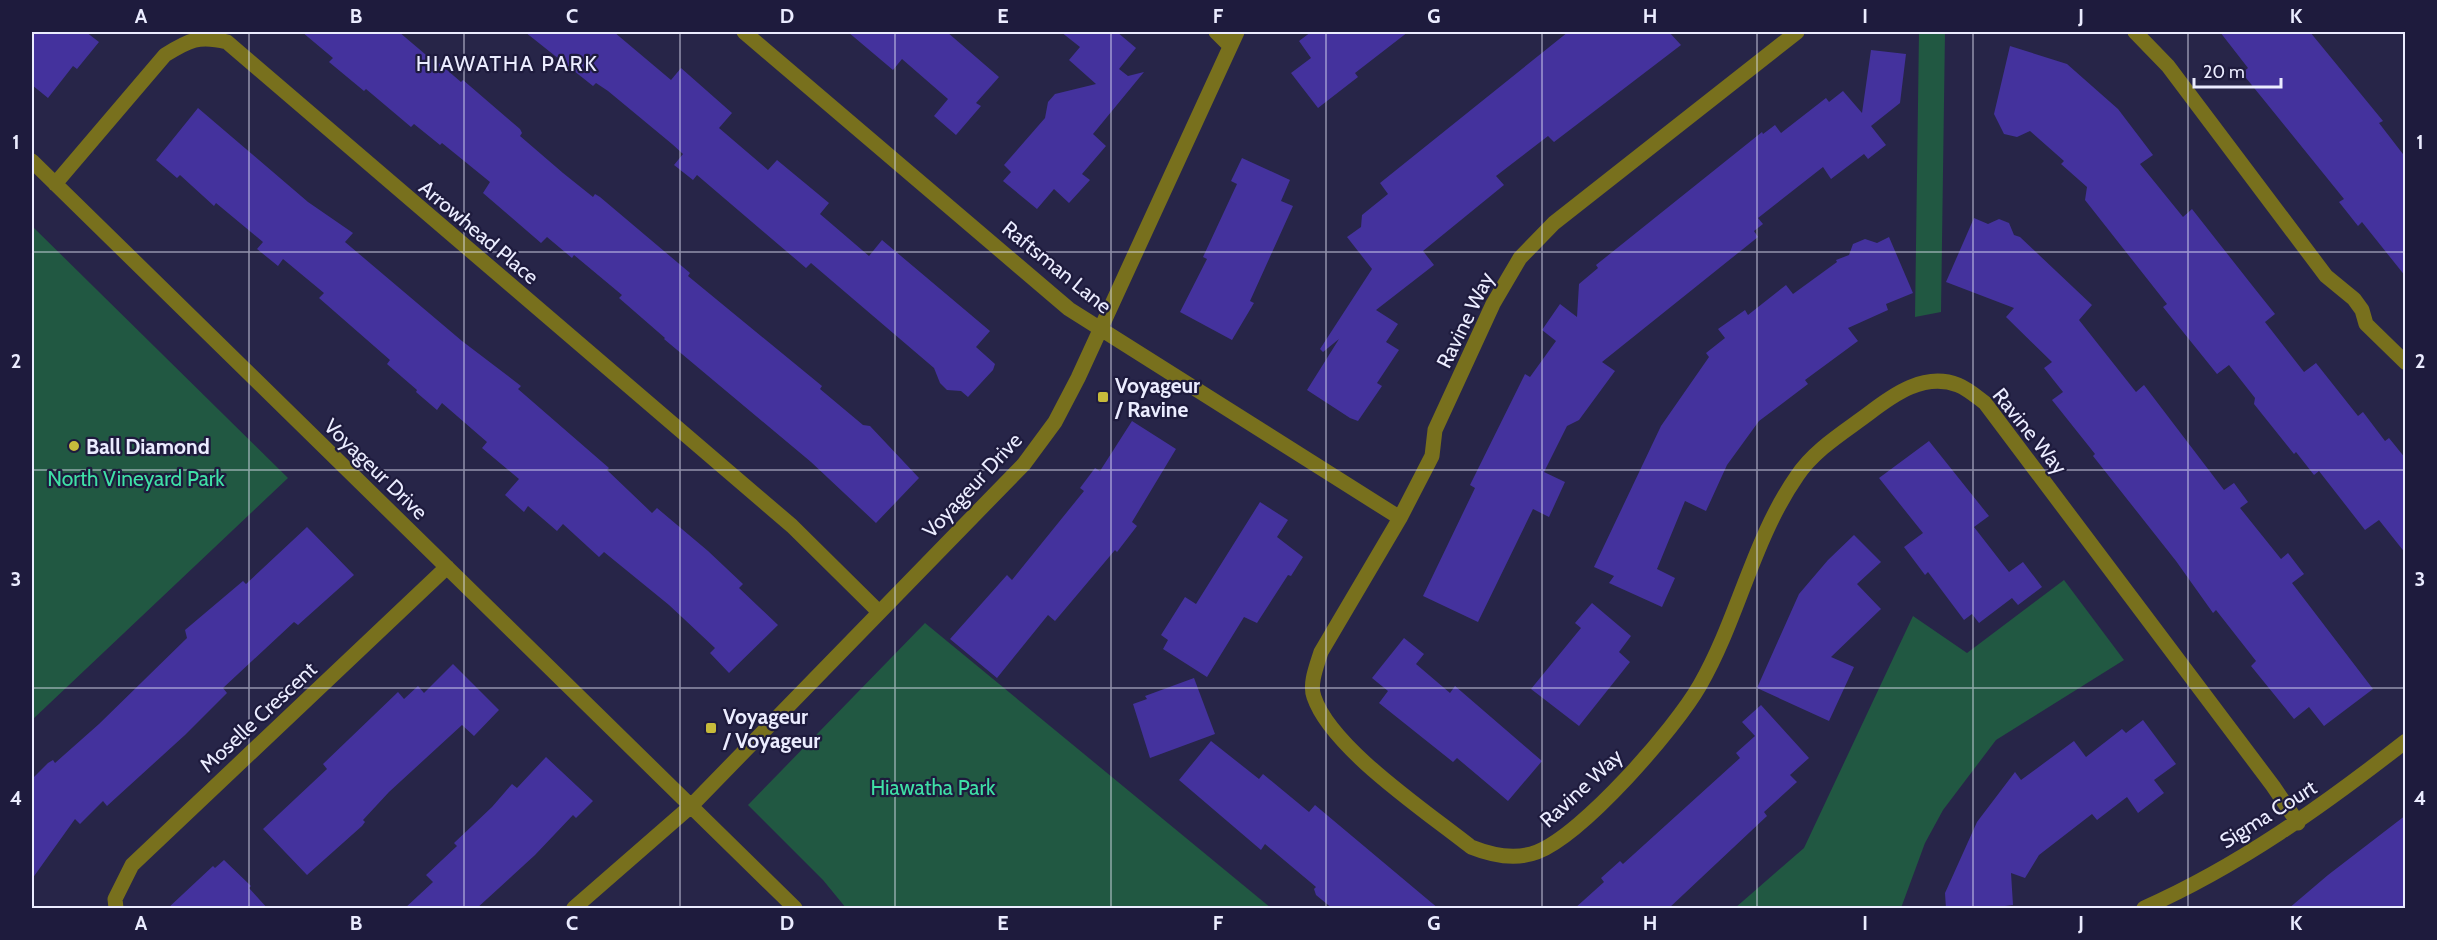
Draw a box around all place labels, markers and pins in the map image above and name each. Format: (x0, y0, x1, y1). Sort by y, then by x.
place label: Voyageur / Ravine (1114, 373, 1200, 422)
marker: Voyageur / Ravine (1096, 390, 1110, 404)
place label: Ball Diamond (86, 434, 210, 459)
marker: Ball Diamond (67, 439, 81, 453)
place label: Voyageur / Voyageur (722, 704, 820, 753)
marker: Voyageur / Voyageur (704, 721, 718, 735)

